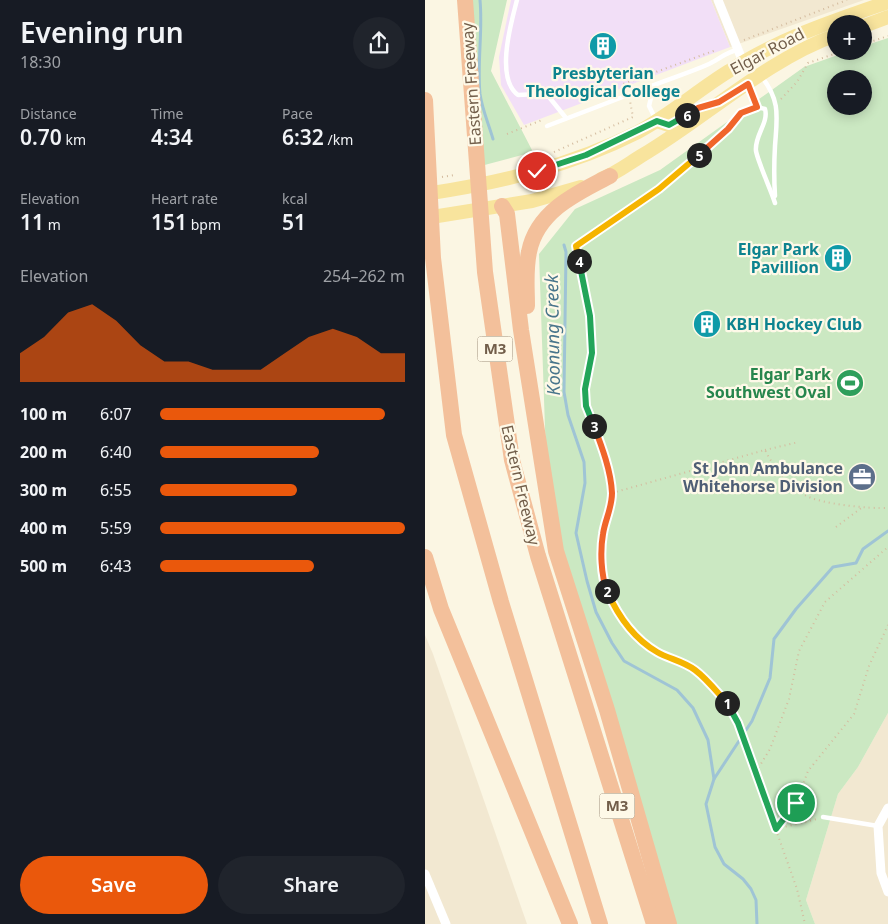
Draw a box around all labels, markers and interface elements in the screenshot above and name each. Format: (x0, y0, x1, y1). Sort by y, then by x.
text: Evening run (20, 13, 184, 51)
map controls (827, 15, 872, 115)
button: + (827, 15, 872, 60)
button: share (353, 17, 405, 69)
street label: Eastern Freeway (456, 21, 486, 146)
street label: Elgar Road (726, 22, 808, 80)
building icon: Presbyterian Theological College (588, 31, 618, 61)
text: 18:30 (20, 51, 61, 73)
place label: Presbyterian Theological College (526, 62, 680, 102)
button: − (827, 70, 872, 115)
pin: 6 (675, 102, 699, 128)
text: Distance (20, 104, 77, 123)
text: Time (151, 104, 183, 123)
text: Pace (282, 104, 313, 123)
text: 6 (683, 106, 692, 125)
text: 0.70 (20, 123, 62, 151)
text: 4:34 (151, 123, 193, 151)
text: 6:32 (282, 123, 324, 151)
text: km (62, 130, 86, 149)
text: /km (324, 130, 353, 149)
pin: 5 (687, 142, 711, 168)
text: 5 (695, 146, 704, 165)
pin (516, 150, 558, 192)
icon: check (523, 157, 551, 185)
text: Elevation (20, 189, 80, 208)
text: Heart rate (151, 189, 218, 208)
text: kcal (282, 189, 308, 208)
text: 11 (20, 208, 44, 236)
text: 151 (151, 208, 187, 236)
text: 51 (282, 208, 306, 236)
text: m (44, 215, 61, 234)
text: bpm (187, 215, 221, 234)
place label: Elgar Park Pavillion (738, 238, 819, 278)
building icon: Elgar Park Pavillion (823, 243, 853, 273)
pin: 4 (567, 248, 591, 274)
text: 4 (575, 252, 584, 271)
text: Elevation (20, 265, 88, 287)
text: 254–262 m (323, 265, 405, 287)
water label: Koonung Creek (539, 273, 565, 396)
building icon: KBH Hockey Club (692, 309, 722, 339)
place label: KBH Hockey Club (726, 313, 862, 335)
road number: M3 (477, 336, 513, 362)
place label: Elgar Park Southwest Oval (706, 363, 831, 403)
sports icon: Elgar Park Southwest Oval (835, 368, 865, 398)
text: 100 m (20, 403, 67, 425)
text: 6:07 (100, 403, 132, 425)
pin: 3 (581, 414, 607, 438)
text: 3 (590, 417, 599, 436)
street label: Eastern Freeway (496, 423, 546, 548)
text: 200 m (20, 441, 67, 463)
text: 6:40 (100, 441, 132, 463)
place label: St John Ambulance Whitehorse Division (683, 457, 843, 497)
office icon: St John Ambulance Whitehorse Division (847, 462, 877, 492)
text: 300 m (20, 479, 67, 501)
text: 6:55 (100, 479, 132, 501)
text: 400 m (20, 517, 67, 539)
text: 5:59 (100, 517, 132, 539)
text: 500 m (20, 555, 67, 577)
text: 6:43 (100, 555, 132, 577)
pin: 2 (595, 578, 619, 604)
text: 2 (603, 582, 612, 601)
pin: 1 (715, 690, 739, 716)
text: 1 (723, 694, 732, 713)
pin (775, 782, 817, 824)
icon: arrive (782, 789, 810, 817)
road number: M3 (599, 794, 635, 818)
button: Save (20, 856, 208, 914)
button: Share (218, 856, 405, 914)

